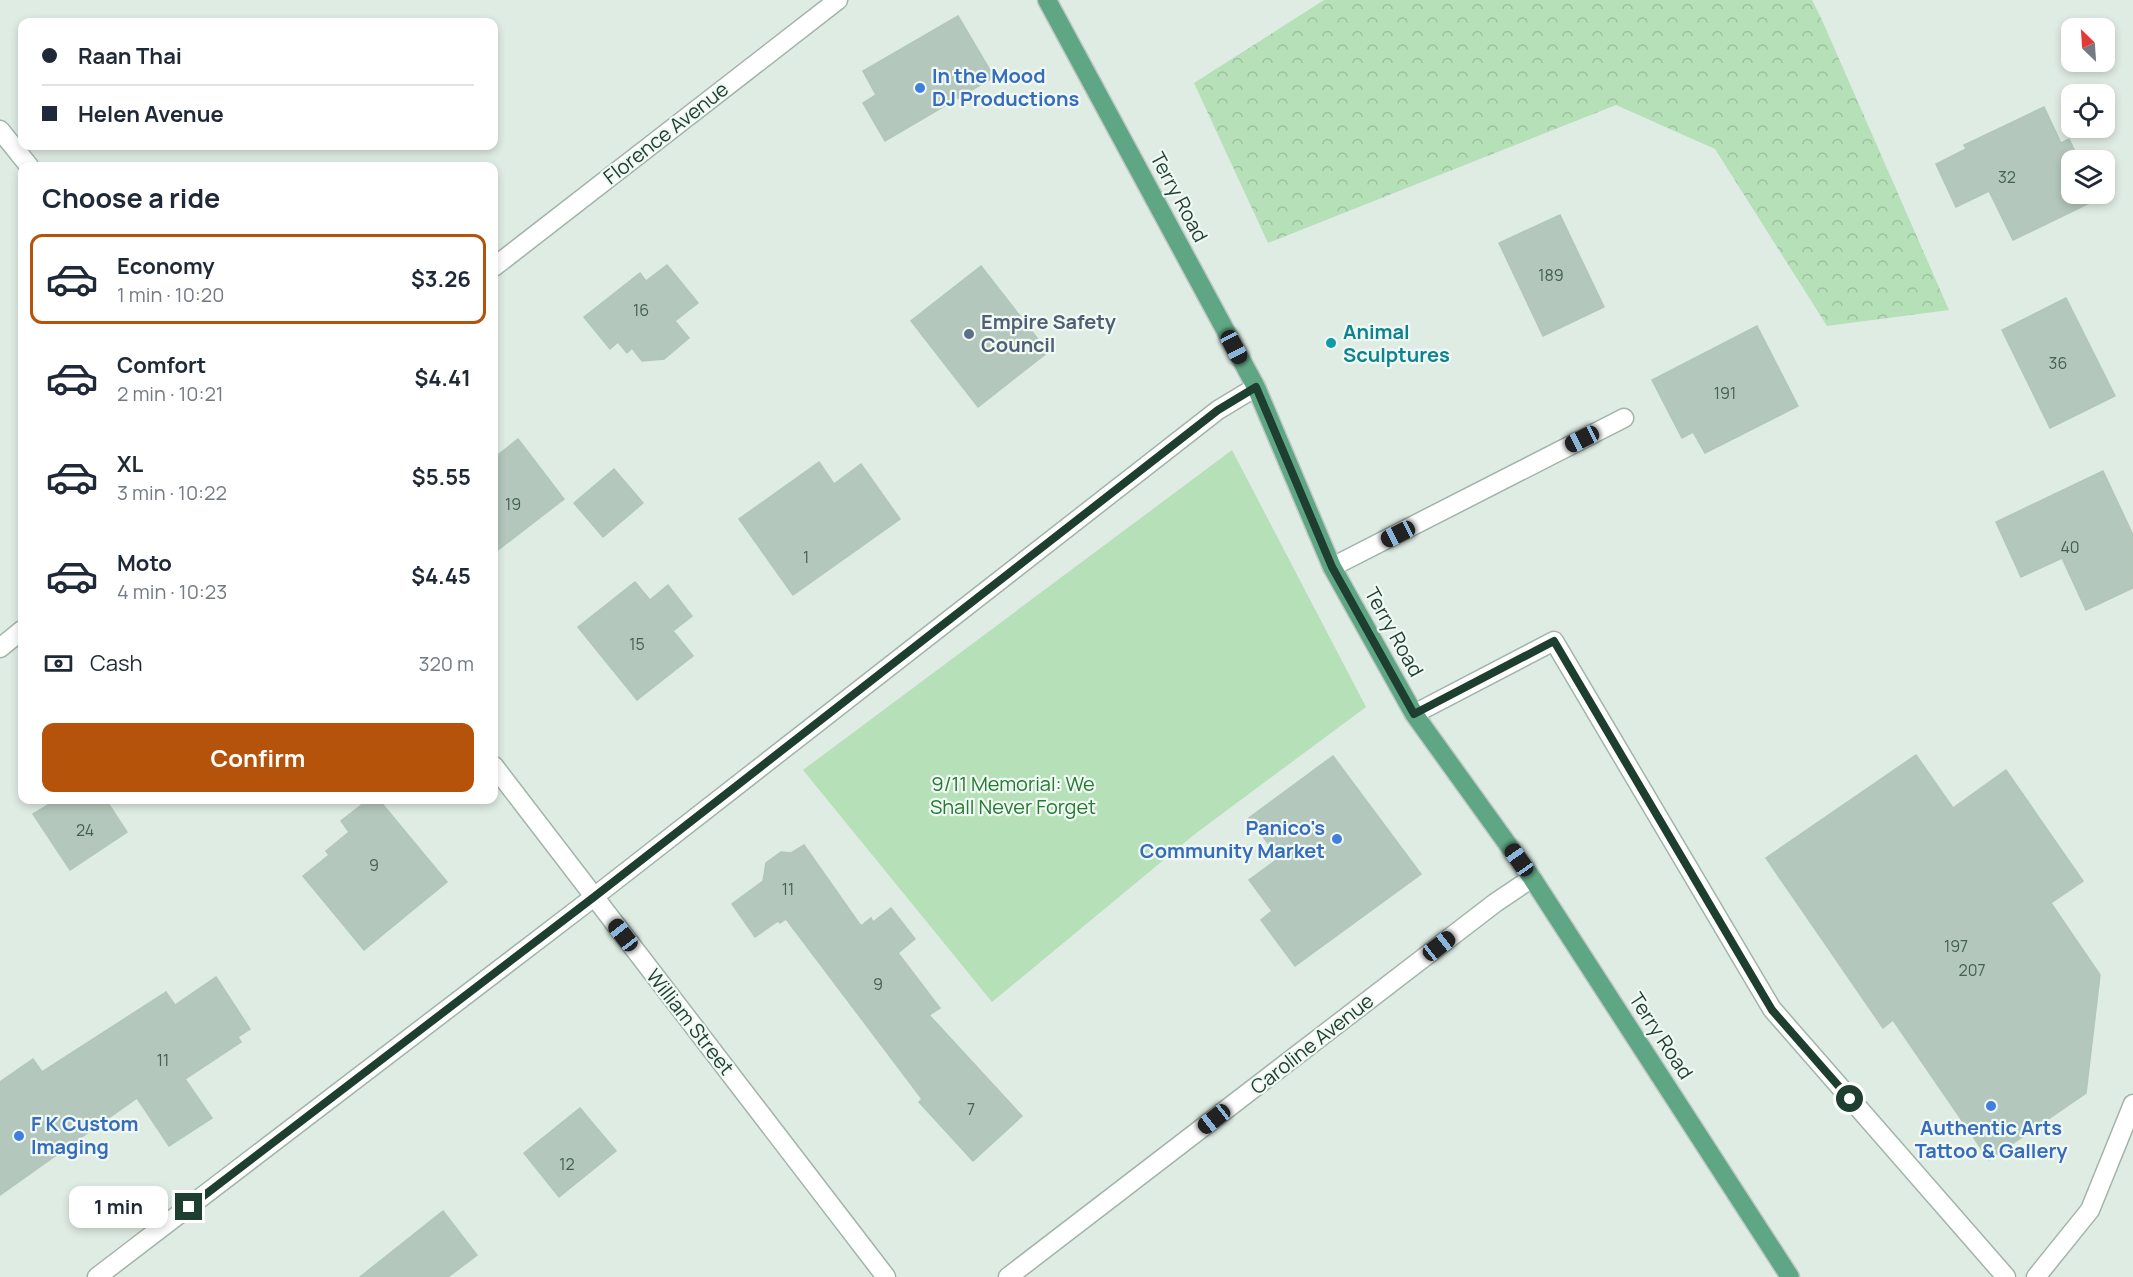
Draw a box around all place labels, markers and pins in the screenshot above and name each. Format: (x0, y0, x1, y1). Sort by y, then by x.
place label: In the Mood DJ Productions (932, 62, 1079, 112)
marker: In the Mood DJ Productions (913, 81, 927, 95)
place label: Empire Safety Council (981, 308, 1117, 358)
place label: Animal Sculptures (1343, 318, 1450, 368)
marker: Empire Safety Council (962, 327, 976, 341)
marker: Animal Sculptures (1324, 336, 1338, 350)
place label: Panico's Community Market (1140, 814, 1325, 864)
marker: Panico's Community Market (1330, 832, 1344, 846)
marker: Authentic Arts Tattoo & Gallery (1984, 1099, 1998, 1113)
place label: F K Custom Imaging (31, 1110, 139, 1160)
place label: Authentic Arts Tattoo & Gallery (1915, 1114, 2068, 1164)
marker: F K Custom Imaging (12, 1129, 26, 1143)

